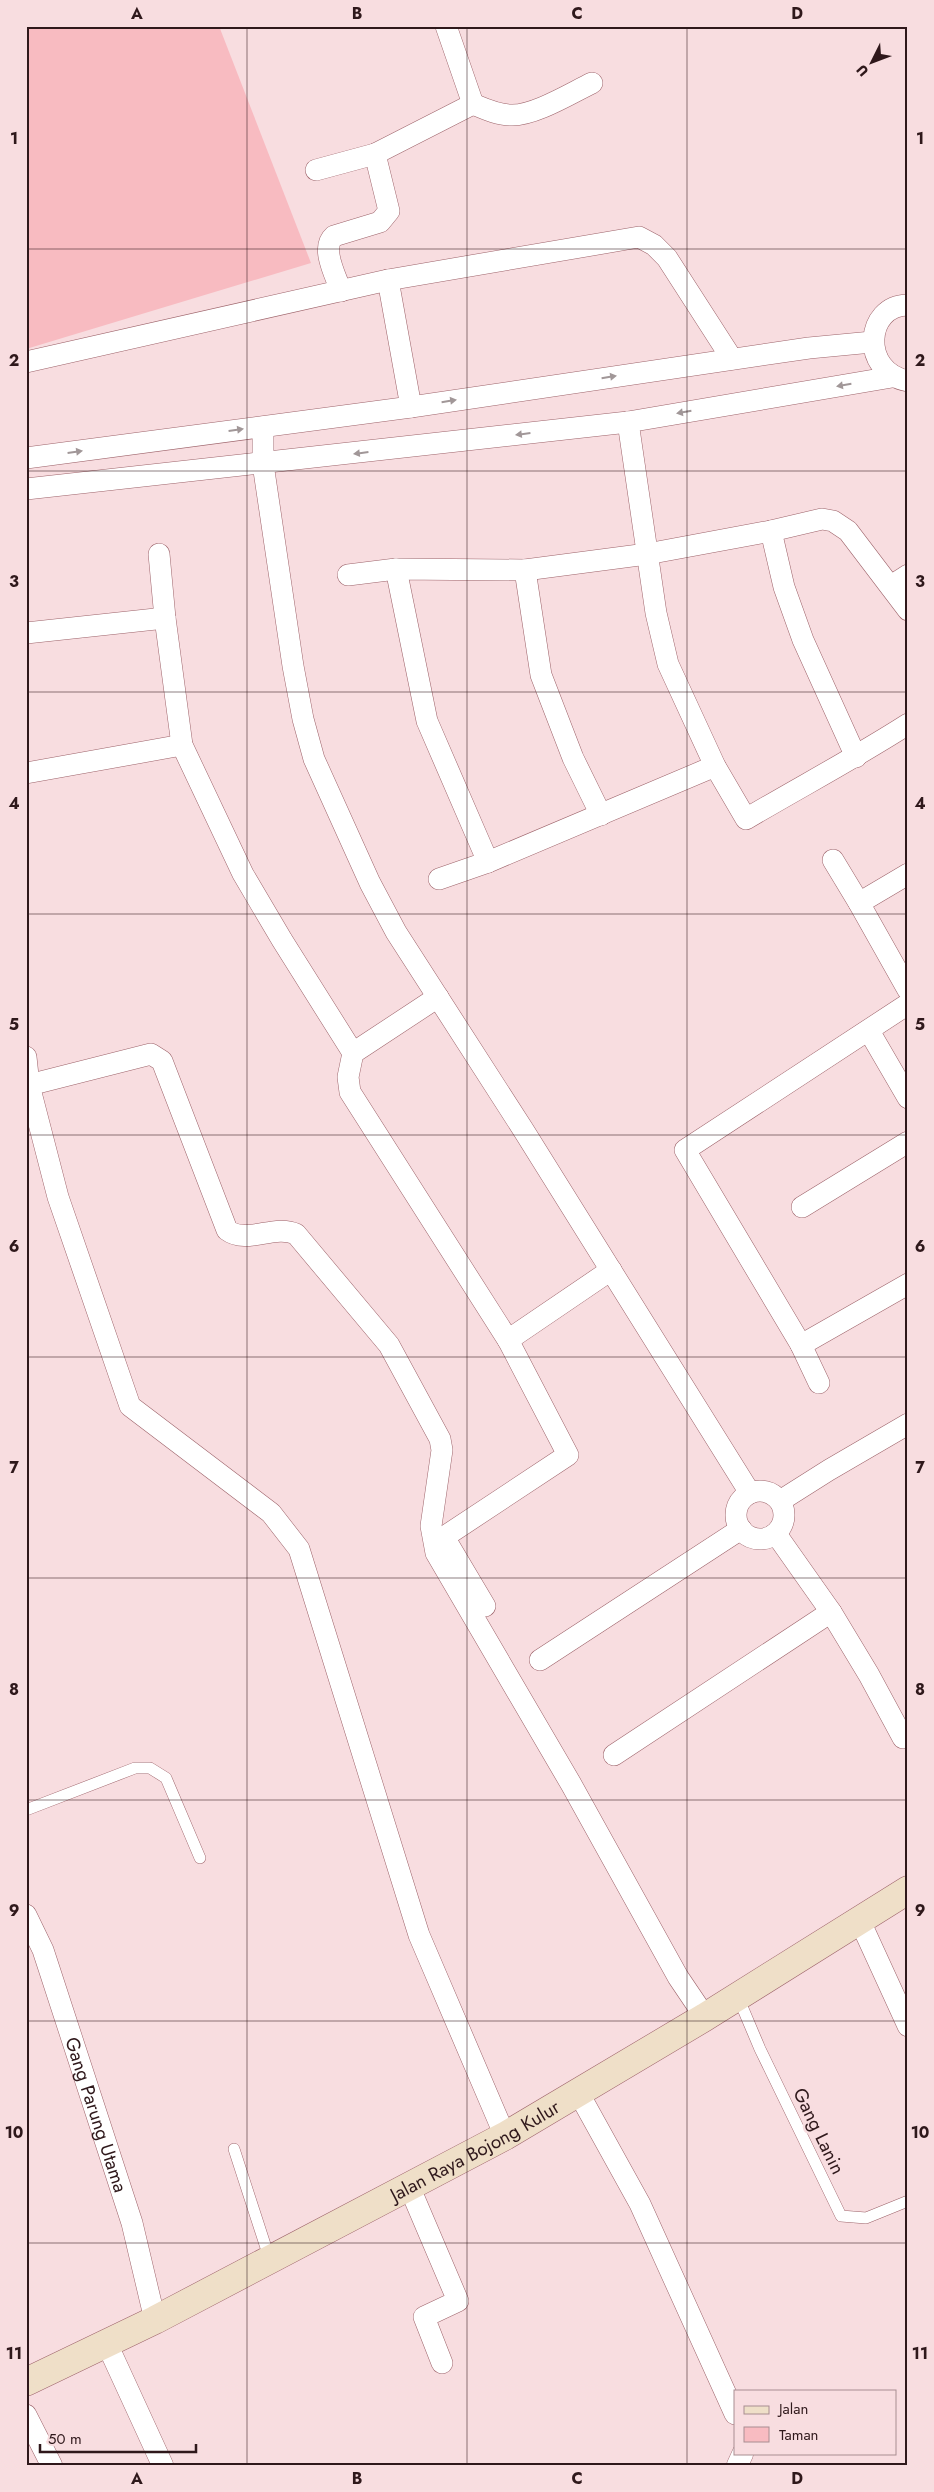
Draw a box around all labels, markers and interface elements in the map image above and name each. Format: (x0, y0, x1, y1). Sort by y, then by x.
text: A (130, 2, 143, 25)
text: B (352, 2, 362, 25)
text: C (571, 2, 583, 25)
text: D (791, 2, 803, 25)
north arrow (846, 38, 896, 88)
text: U (852, 60, 873, 81)
text: 1 (10, 127, 18, 150)
text: 1 (916, 127, 924, 150)
text: 2 (9, 349, 19, 372)
text: 2 (915, 349, 925, 372)
one-way arrow (602, 373, 618, 381)
one-way arrow (836, 381, 852, 389)
one-way arrow (441, 397, 457, 405)
one-way arrow (676, 409, 692, 417)
one-way arrow (228, 426, 244, 434)
one-way arrow (515, 430, 531, 438)
one-way arrow (67, 448, 83, 456)
one-way arrow (353, 449, 369, 457)
text: 3 (9, 570, 19, 593)
text: 3 (915, 570, 925, 593)
text: 4 (8, 792, 20, 815)
text: 4 (914, 792, 926, 815)
text: 5 (9, 1013, 19, 1036)
text: 5 (915, 1013, 925, 1036)
text: 6 (9, 1235, 19, 1258)
text: 6 (915, 1235, 925, 1258)
text: 7 (9, 1456, 19, 1479)
text: 7 (915, 1456, 925, 1479)
text: 8 (9, 1678, 19, 1701)
text: 8 (915, 1678, 925, 1701)
text: 9 (9, 1899, 19, 1922)
text: 9 (915, 1899, 925, 1922)
street label: Gang Parung Utama (59, 2033, 135, 2196)
street label: Gang Lanin (786, 2083, 852, 2179)
street label: Jalan Raya Bojong Kulur (382, 2093, 565, 2209)
text: 10 (5, 2121, 23, 2144)
text: 10 (911, 2121, 929, 2144)
text: 11 (6, 2342, 22, 2365)
text: 11 (912, 2342, 928, 2365)
legend (734, 2390, 896, 2454)
text: Jalan (777, 2398, 808, 2420)
scale bar (40, 2422, 196, 2454)
text: Taman (779, 2424, 818, 2446)
text: 50 m (48, 2428, 82, 2450)
text: A (130, 2467, 143, 2490)
text: B (352, 2467, 362, 2490)
text: C (571, 2467, 583, 2490)
text: D (791, 2467, 803, 2490)

